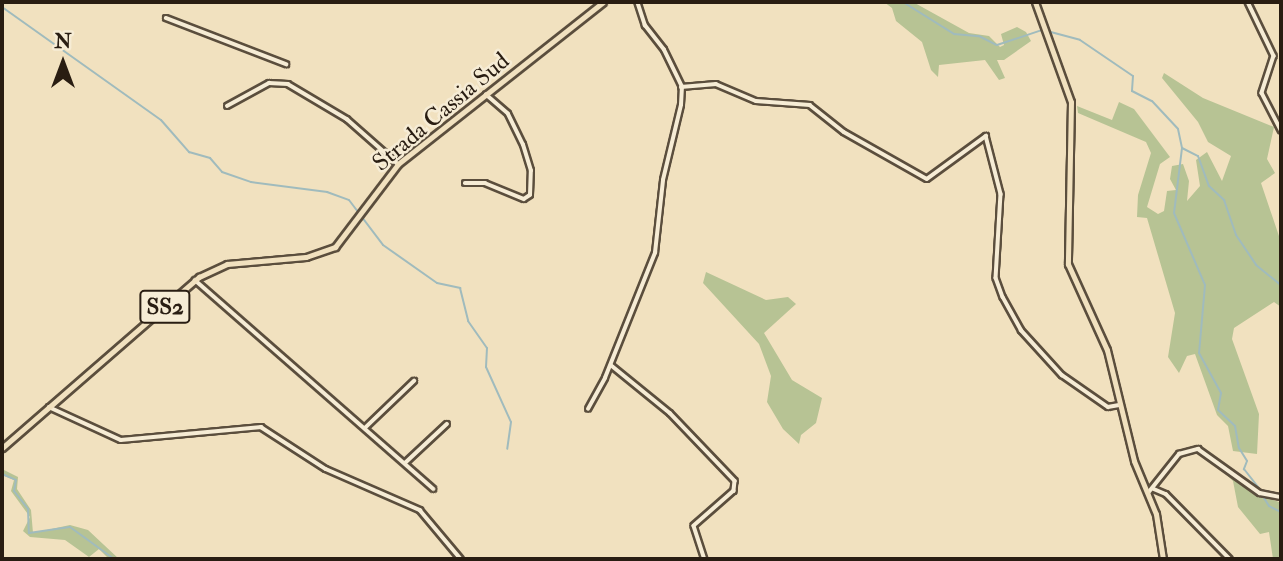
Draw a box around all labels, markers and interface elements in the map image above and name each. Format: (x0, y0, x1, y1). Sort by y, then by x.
north arrow (28, 28, 98, 98)
text: N (54, 30, 72, 54)
street label: Strada Cassia Sud (367, 47, 515, 177)
road number: SS2 (139, 288, 191, 326)

